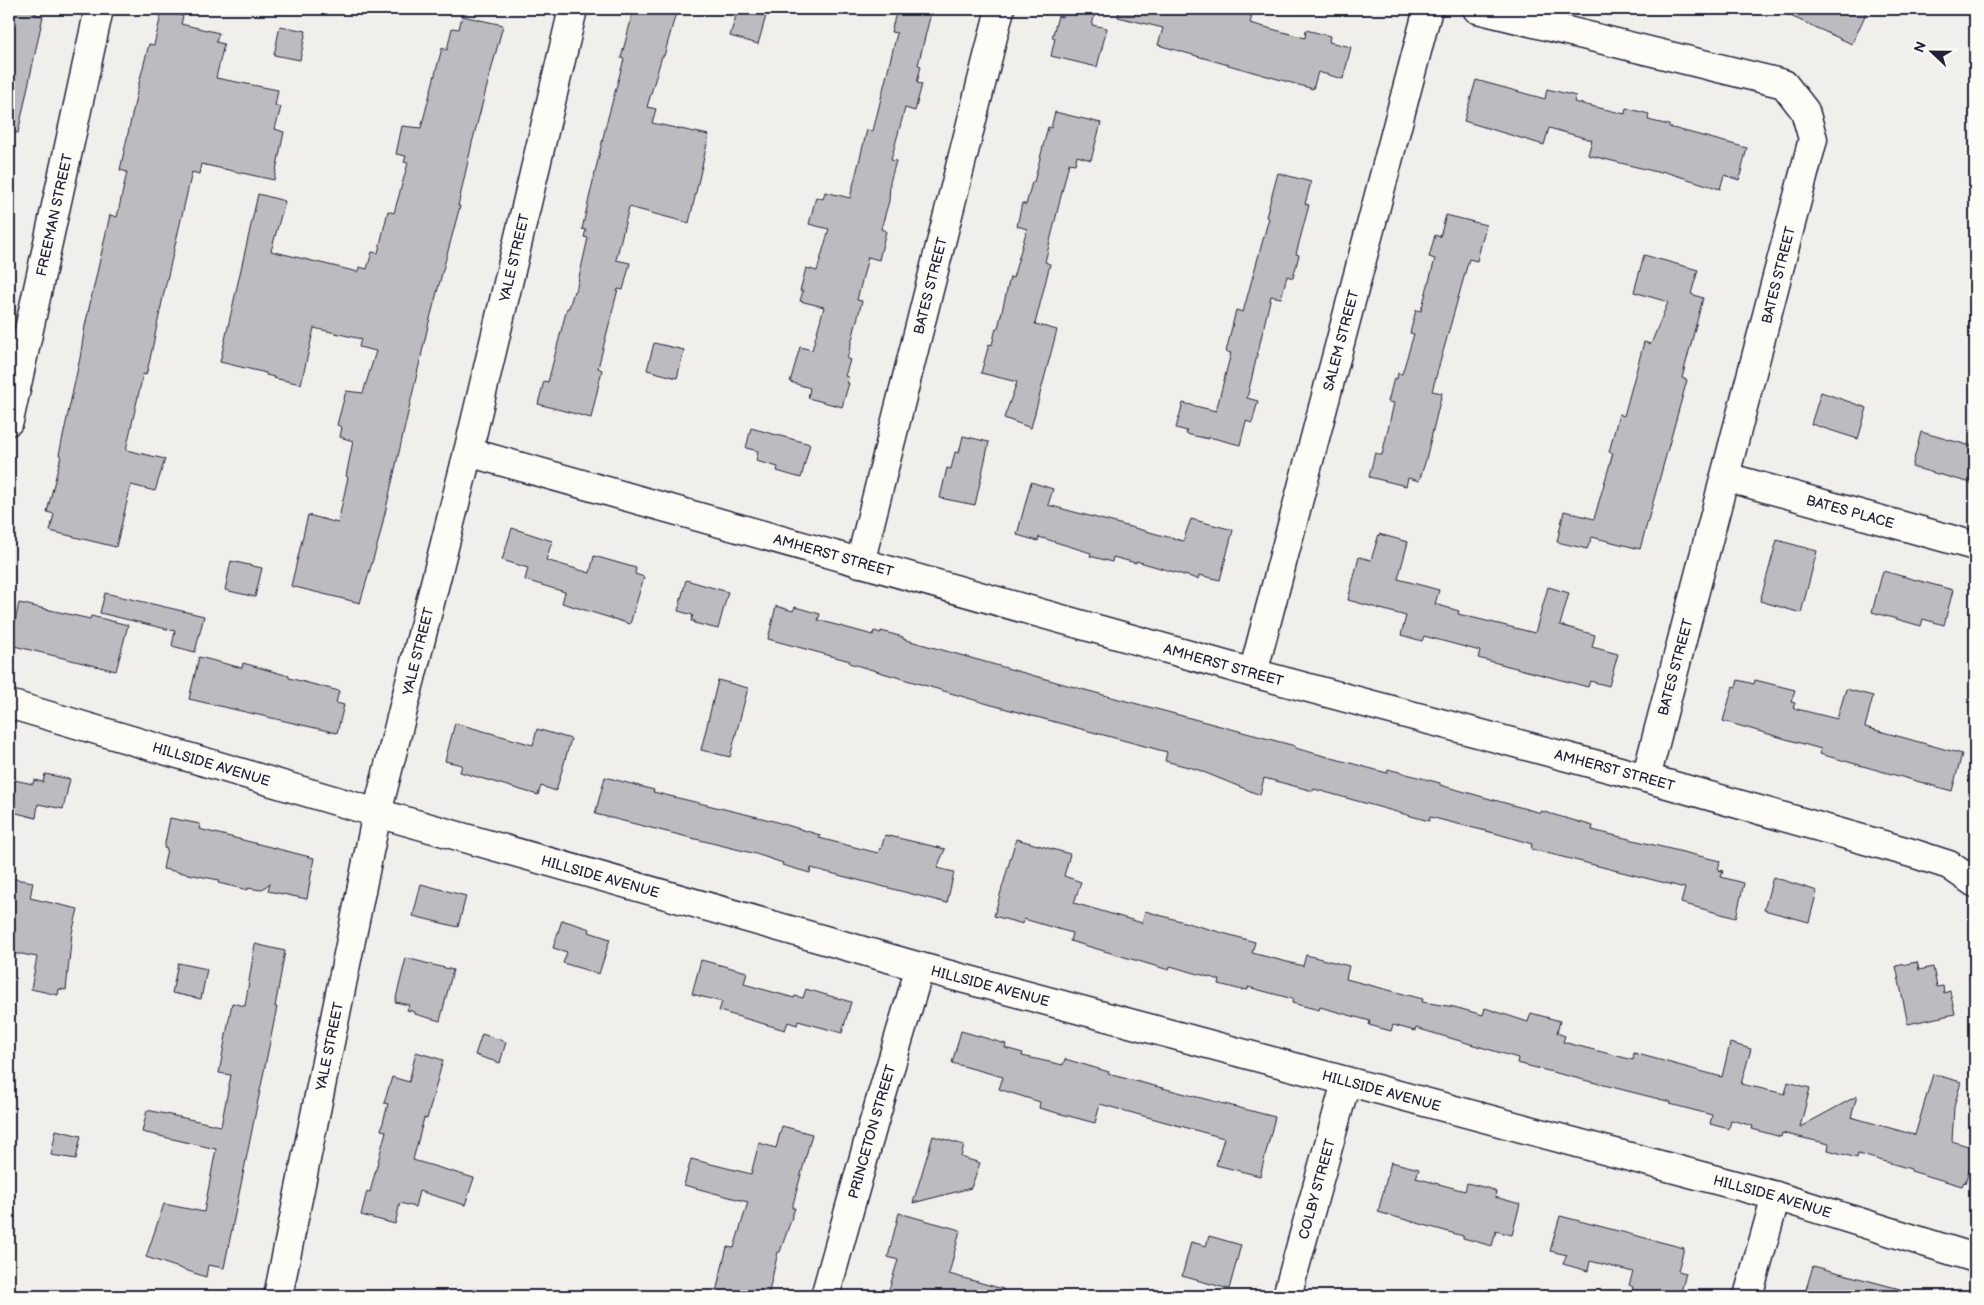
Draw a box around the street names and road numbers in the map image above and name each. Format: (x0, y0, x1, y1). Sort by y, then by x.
street label: FREEMAN STREET (33, 152, 76, 278)
street label: YALE STREET (496, 212, 533, 304)
street label: BATES STREET (1758, 224, 1799, 326)
street label: BATES STREET (910, 235, 951, 336)
street label: SALEM STREET (1320, 288, 1363, 393)
street label: BATES PLACE (1804, 492, 1896, 532)
street label: AMHERST STREET (772, 531, 896, 581)
street label: YALE STREET (399, 605, 438, 698)
street label: BATES STREET (1654, 616, 1697, 718)
street label: AMHERST STREET (1162, 640, 1286, 690)
street label: HILLSIDE AVENUE (150, 739, 272, 790)
street label: AMHERST STREET (1553, 746, 1677, 795)
street label: HILLSIDE AVENUE (539, 852, 661, 902)
street label: HILLSIDE AVENUE (929, 962, 1051, 1010)
street label: YALE STREET (312, 1000, 347, 1093)
street label: PRINCETON STREET (845, 1062, 900, 1201)
street label: HILLSIDE AVENUE (1320, 1067, 1443, 1115)
street label: COLBY STREET (1295, 1136, 1339, 1241)
street label: HILLSIDE AVENUE (1712, 1172, 1833, 1222)

